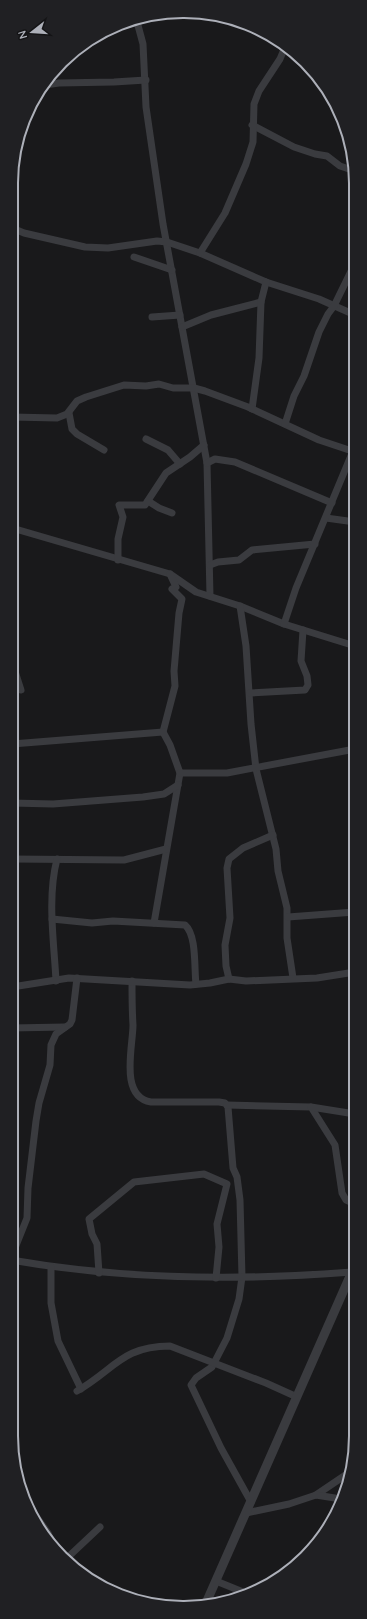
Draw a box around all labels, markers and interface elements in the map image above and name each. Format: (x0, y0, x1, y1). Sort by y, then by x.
north arrow (12, 12, 52, 52)
text: N (15, 29, 30, 41)

